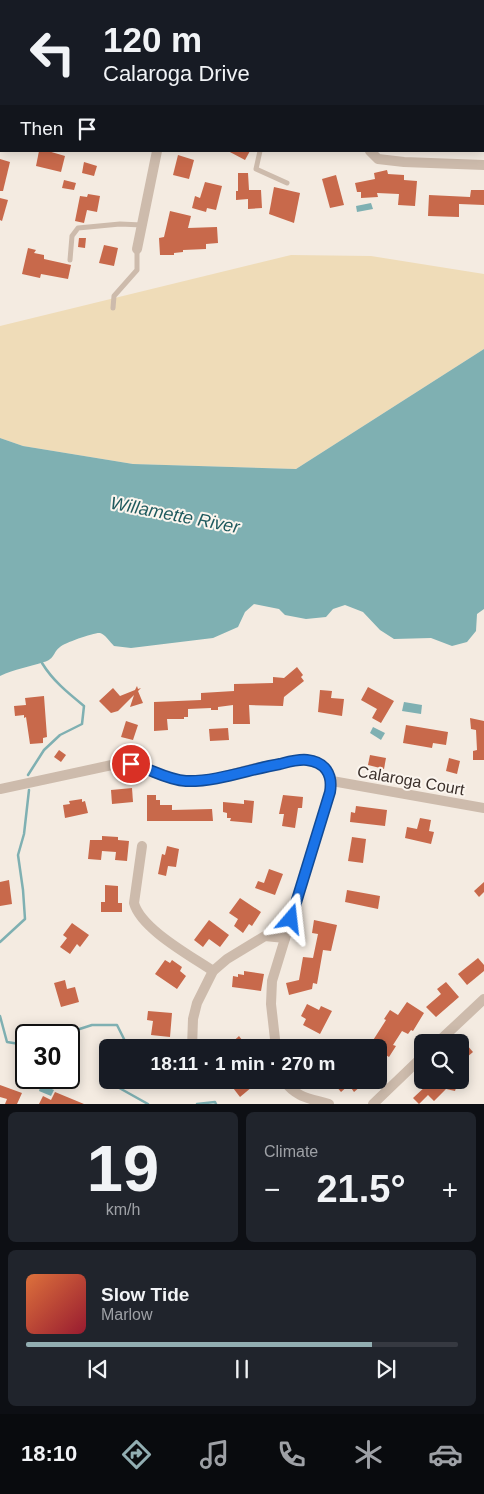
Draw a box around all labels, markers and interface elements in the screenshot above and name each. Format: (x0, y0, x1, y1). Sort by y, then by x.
icon: left (20, 20, 85, 85)
text: 120 m (103, 20, 202, 59)
text: Calaroga Drive (103, 61, 250, 86)
icon: arrive (73, 115, 101, 143)
text: Then (20, 118, 63, 139)
water label: Willamette River (109, 493, 242, 537)
pin (110, 743, 152, 785)
icon: arrive (117, 750, 145, 778)
street label: Calaroga Court (356, 763, 466, 798)
position arrow (264, 892, 316, 944)
speed limit sign: 30 (15, 1024, 80, 1089)
map controls (414, 1034, 469, 1089)
button: search (414, 1034, 469, 1089)
text: 18:11 · 1 min · 270 m (151, 1053, 335, 1074)
text: 19 (87, 1132, 159, 1205)
text: Climate (264, 1143, 318, 1160)
text: 21.5° (316, 1168, 406, 1210)
text: − (264, 1174, 280, 1205)
text: + (442, 1174, 458, 1205)
text: km/h (106, 1201, 140, 1218)
text: Slow Tide (101, 1284, 189, 1305)
text: Marlow (101, 1306, 153, 1323)
icon: previous (84, 1355, 112, 1383)
icon: pause (228, 1355, 256, 1383)
icon: next (372, 1355, 400, 1383)
icon: directions (119, 1437, 154, 1472)
icon: music (197, 1437, 232, 1472)
icon: phone (274, 1437, 309, 1472)
icon: climate (351, 1437, 386, 1472)
icon: car (428, 1437, 463, 1472)
text: 18:10 (21, 1441, 77, 1466)

